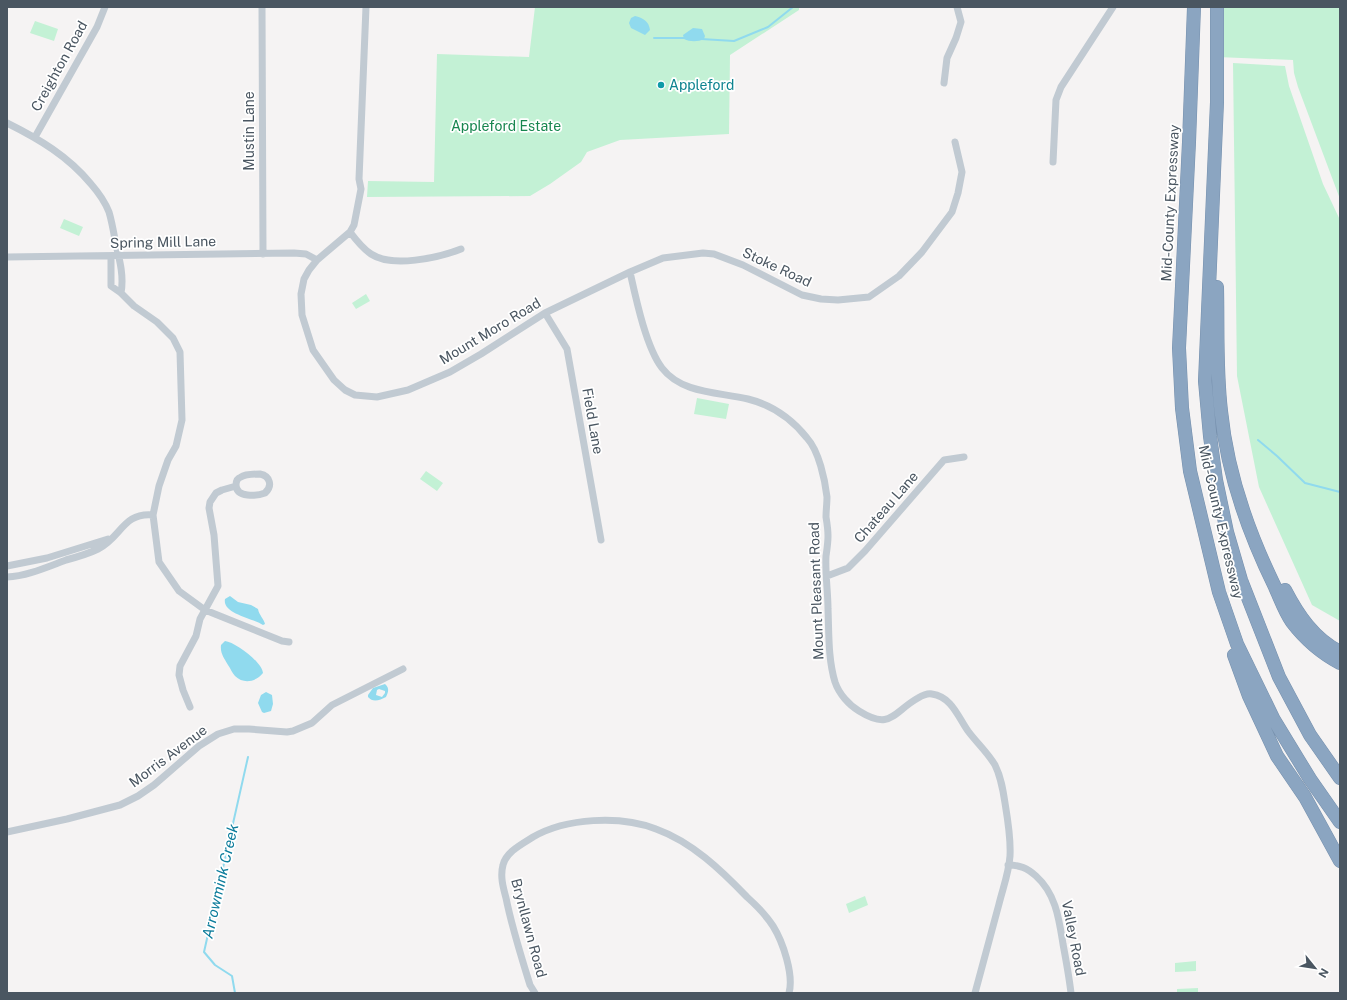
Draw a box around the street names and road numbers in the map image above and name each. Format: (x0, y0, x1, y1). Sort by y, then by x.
street label: Creighton Road (28, 18, 90, 114)
street label: Mustin Lane (241, 91, 257, 171)
street label: Mid-County Expressway (1158, 124, 1182, 282)
street label: Spring Mill Lane (110, 233, 216, 251)
street label: Stoke Road (740, 244, 814, 290)
street label: Mount Moro Road (437, 295, 543, 367)
street label: Field Lane (579, 387, 607, 455)
street label: Mid-County Expressway (1196, 444, 1247, 601)
street label: Chateau Lane (851, 468, 921, 546)
street label: Mount Pleasant Road (806, 522, 826, 660)
street label: Morris Avenue (126, 722, 210, 790)
street label: Brynllawn Road (508, 877, 550, 979)
street label: Valley Road (1059, 899, 1089, 977)

